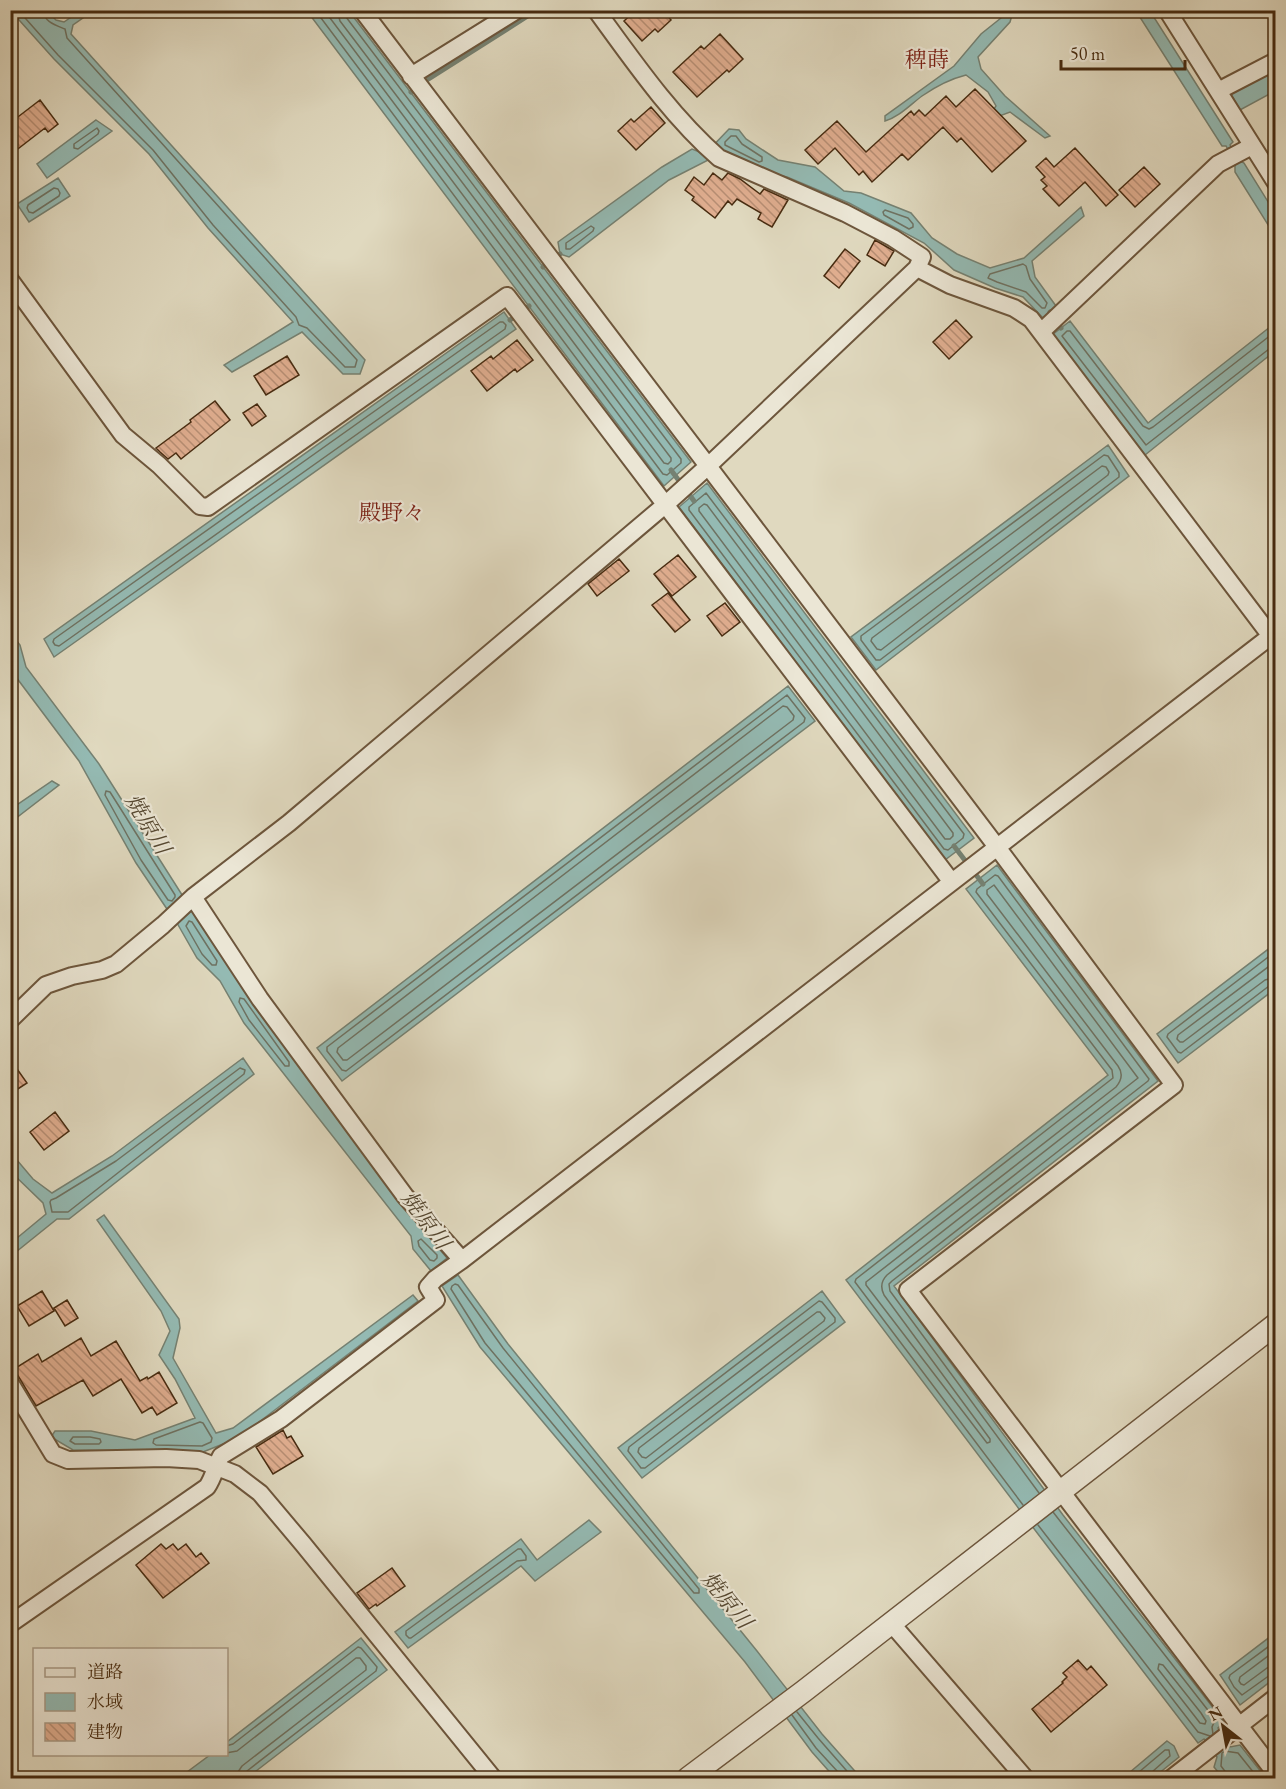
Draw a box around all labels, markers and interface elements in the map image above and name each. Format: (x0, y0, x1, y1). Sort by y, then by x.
scale bar (1061, 33, 1186, 71)
text: 50 m (1070, 42, 1105, 65)
district label: 稗蒔 (905, 45, 949, 74)
district label: 殿野々 (359, 498, 425, 527)
water label: 焼原川 (119, 788, 178, 861)
water label: 焼原川 (395, 1185, 458, 1257)
water label: 焼原川 (695, 1565, 760, 1636)
legend (33, 1648, 228, 1756)
text: 道路 (87, 1660, 123, 1683)
text: 水域 (87, 1690, 123, 1713)
north arrow (1193, 1696, 1253, 1756)
text: N (1205, 1701, 1227, 1726)
text: 建物 (87, 1720, 123, 1743)

